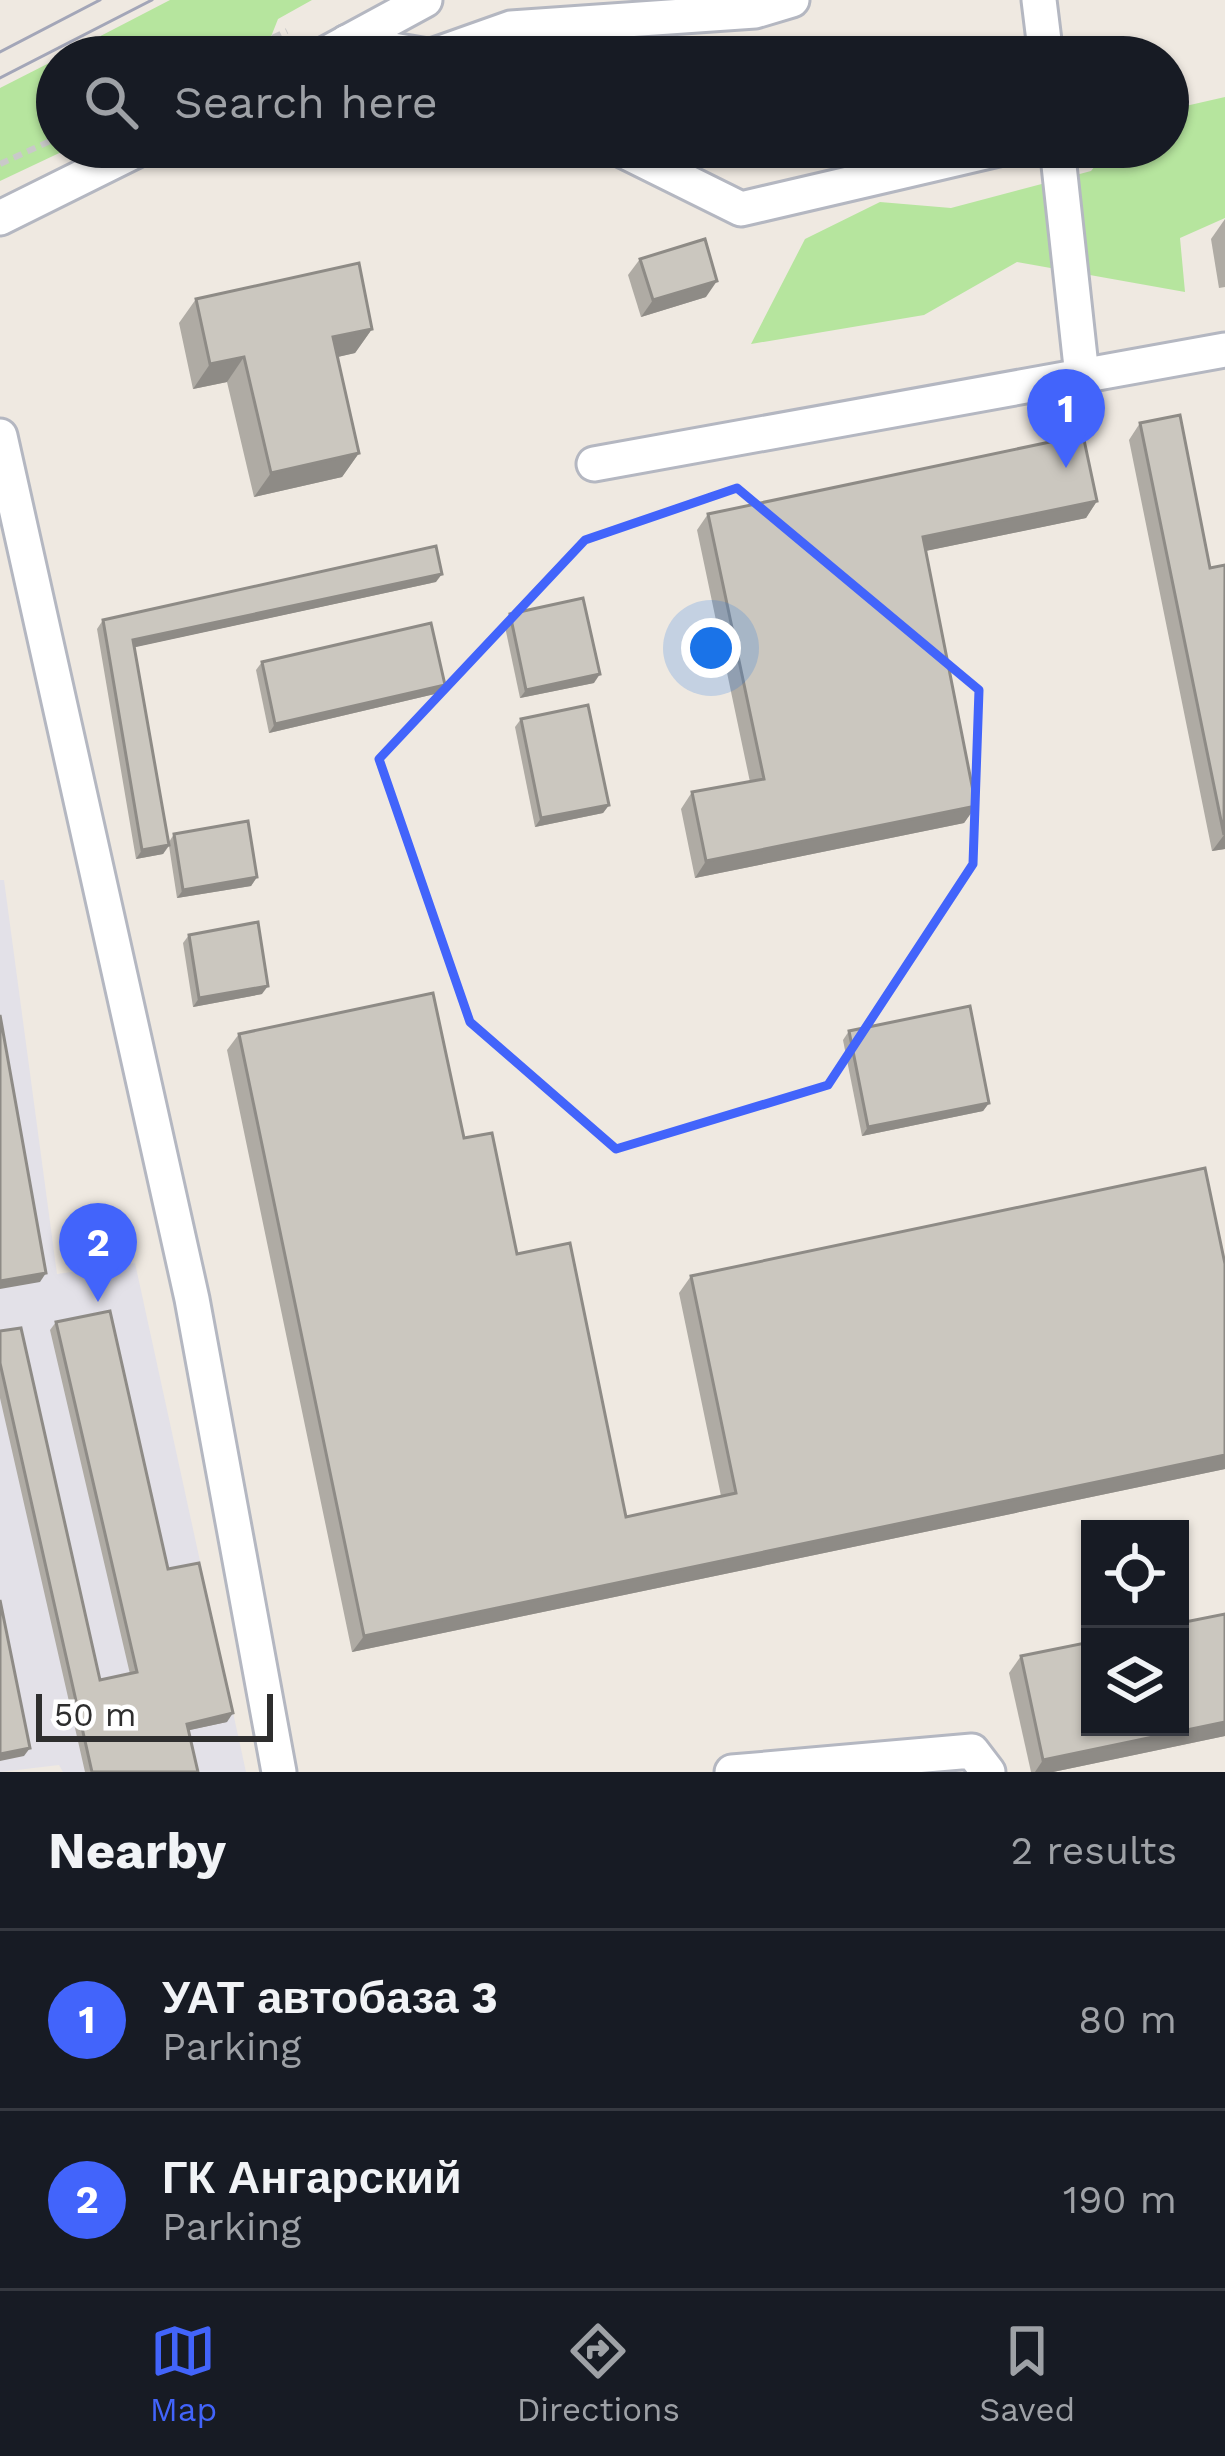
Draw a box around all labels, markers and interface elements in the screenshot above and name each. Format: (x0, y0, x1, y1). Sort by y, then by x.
search box (36, 36, 1189, 168)
icon: search (78, 69, 144, 135)
text: Search here (174, 76, 438, 129)
pin: 1 (1027, 369, 1105, 468)
your location (681, 618, 741, 678)
pin: 2 (59, 1203, 137, 1302)
map controls (1081, 1520, 1189, 1736)
button: locate (1081, 1520, 1189, 1628)
button: layers (1081, 1628, 1189, 1736)
scale bar (36, 1688, 273, 1741)
text: 50 m (54, 1695, 136, 1734)
text: Nearby (48, 1821, 226, 1880)
text: 2 results (1011, 1828, 1177, 1873)
text: УАТ автобаза 3 (162, 1971, 498, 2024)
text: 1 (79, 1997, 95, 2042)
text: 80 m (1078, 1997, 1177, 2042)
text: Parking (162, 2024, 301, 2069)
text: ГК Ангарский (162, 2151, 462, 2204)
text: 2 (75, 2177, 99, 2222)
text: 190 m (1063, 2177, 1177, 2222)
text: Parking (162, 2204, 301, 2249)
tab: Map (150, 2318, 217, 2429)
tab: Directions (517, 2318, 680, 2429)
tab: Saved (979, 2318, 1075, 2429)

